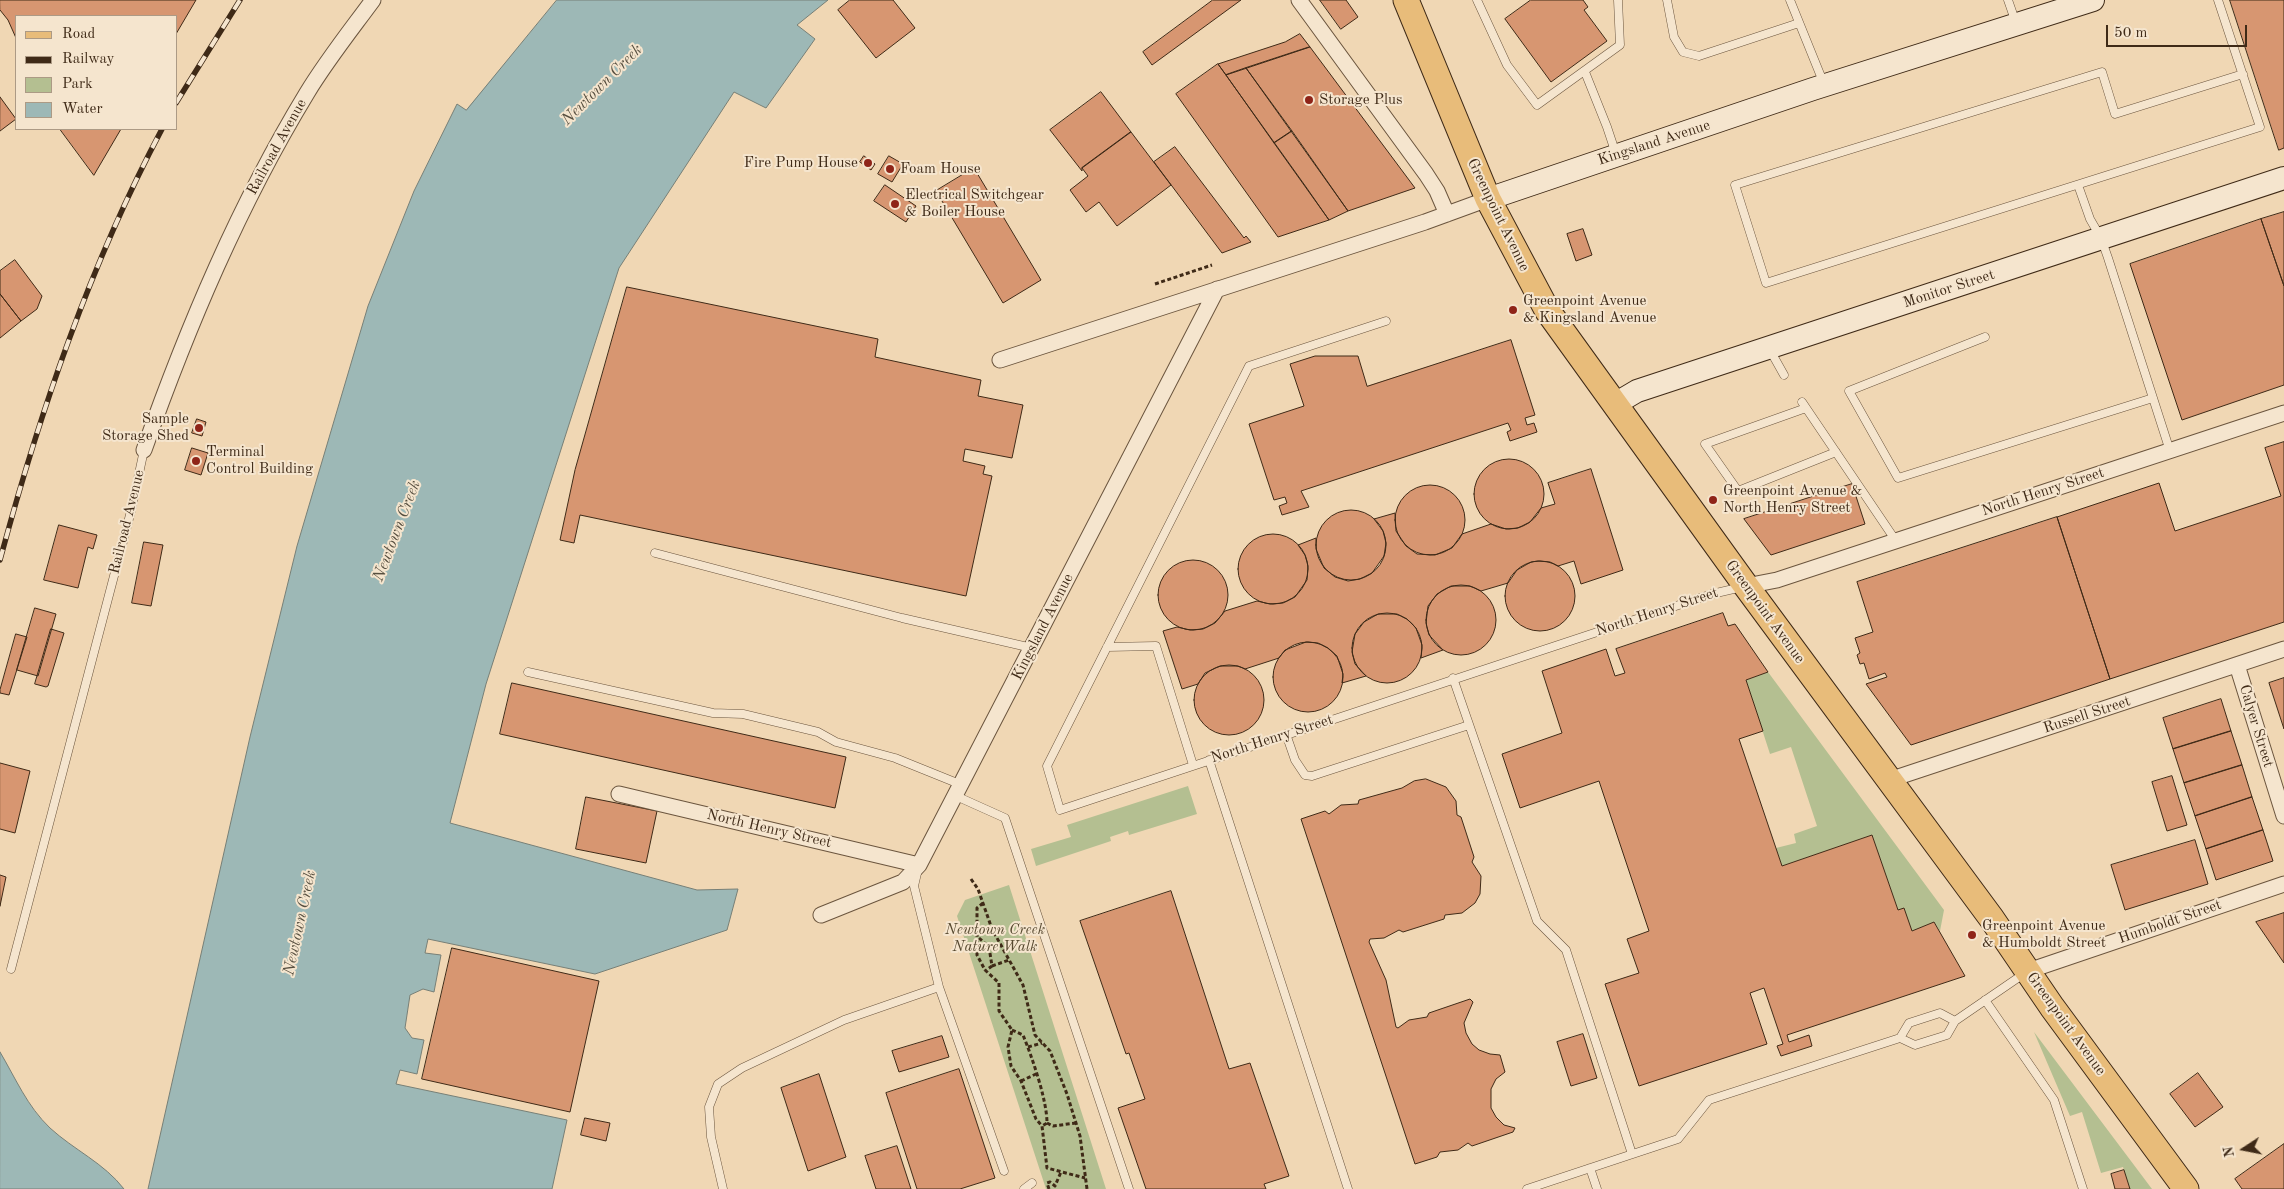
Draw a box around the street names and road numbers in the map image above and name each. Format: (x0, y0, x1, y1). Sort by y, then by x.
street label: Railroad Avenue (243, 96, 311, 198)
street label: Kingsland Avenue (1595, 116, 1713, 170)
street label: Greenpoint Avenue (1463, 156, 1533, 274)
street label: Monitor Street (1901, 266, 1997, 312)
street label: North Henry Street (1980, 464, 2106, 520)
street label: Railroad Avenue (105, 468, 149, 576)
street label: Greenpoint Avenue (1721, 557, 1809, 667)
street label: Kingsland Avenue (1008, 571, 1078, 683)
street label: North Henry Street (1594, 584, 1720, 640)
street label: Calyer Street (2235, 682, 2277, 770)
street label: Russell Street (2041, 692, 2133, 738)
street label: North Henry Street (1209, 711, 1335, 767)
street label: North Henry Street (705, 806, 833, 852)
street label: Humboldt Street (2116, 896, 2224, 948)
street label: Greenpoint Avenue (2022, 969, 2110, 1079)

